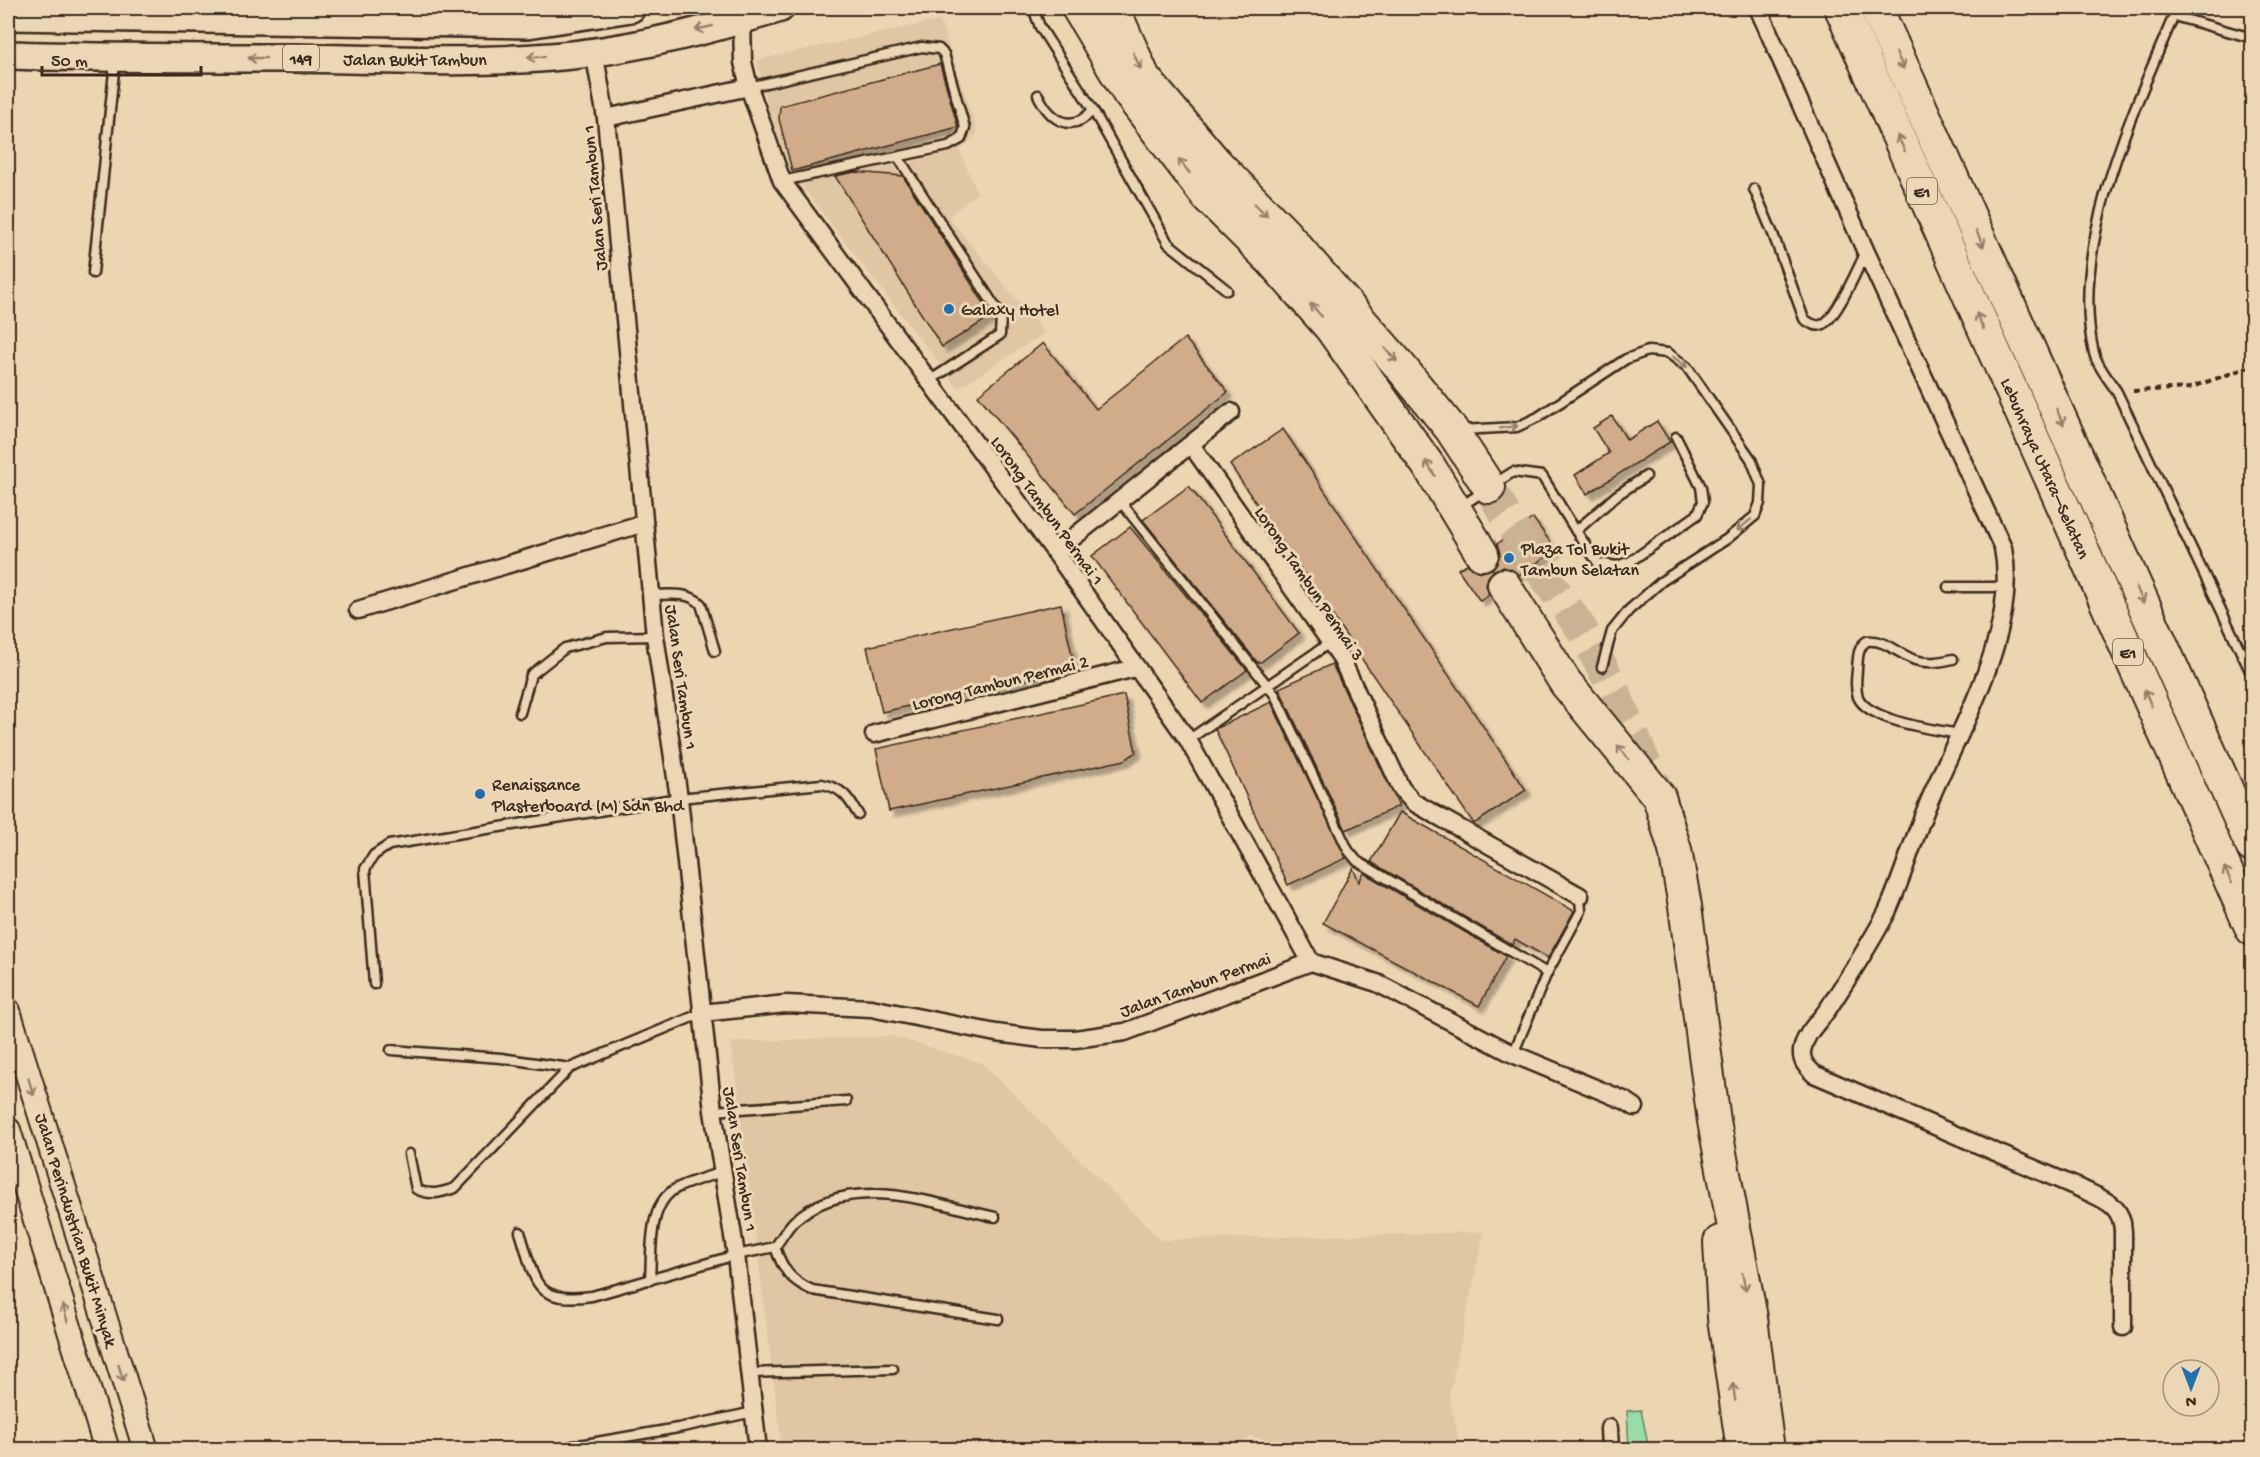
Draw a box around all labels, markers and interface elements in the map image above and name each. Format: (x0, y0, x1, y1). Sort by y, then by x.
one-way arrow (694, 23, 713, 35)
scale bar (42, 39, 201, 77)
road number: 149 (283, 45, 319, 71)
street label: Jalan Bukit Tambun (343, 51, 487, 72)
one-way arrow (1131, 51, 1143, 69)
one-way arrow (1895, 51, 1907, 69)
text: 50 m (51, 52, 88, 73)
one-way arrow (247, 52, 267, 64)
one-way arrow (526, 52, 546, 63)
street label: Jalan Seri Tambun 1 (580, 124, 613, 272)
one-way arrow (1895, 134, 1906, 152)
one-way arrow (1178, 159, 1190, 175)
road number: E1 (1907, 178, 1937, 204)
one-way arrow (1254, 202, 1269, 217)
one-way arrow (1975, 229, 1986, 247)
place label: Galaxy Hotel (961, 301, 1059, 322)
marker: Galaxy Hotel (942, 302, 956, 316)
one-way arrow (1309, 303, 1323, 318)
one-way arrow (1974, 312, 1985, 330)
one-way arrow (1384, 348, 1398, 363)
one-way arrow (1672, 356, 1688, 368)
street label: Lebuhraya Utara–Selatan (1994, 375, 2093, 563)
one-way arrow (2055, 407, 2066, 426)
one-way arrow (1499, 421, 1519, 432)
street label: Lorong Tambun Permai 1 (985, 433, 1107, 590)
one-way arrow (1424, 460, 1436, 477)
street label: Lorong Tambun Permai 3 (1249, 503, 1367, 665)
one-way arrow (1737, 518, 1752, 532)
place label: Plaza Tol Bukit Tambun Selatan (1520, 540, 1639, 582)
marker: Plaza Tol Bukit Tambun Selatan (1502, 551, 1516, 565)
one-way arrow (2135, 585, 2147, 603)
street label: Jalan Seri Tambun 1 (659, 603, 700, 751)
road number: E1 (2113, 639, 2143, 665)
street label: Lorong Tambun Permai 2 (910, 652, 1091, 716)
one-way arrow (2142, 689, 2153, 707)
one-way arrow (1616, 744, 1629, 760)
place label: Renaissance Plasterboard (M) Sdn Bhd (491, 776, 685, 818)
marker: Renaissance Plasterboard (M) Sdn Bhd (473, 787, 487, 801)
one-way arrow (2222, 867, 2233, 885)
street label: Jalan Tambun Permai (1118, 949, 1274, 1023)
one-way arrow (27, 1077, 38, 1096)
street label: Jalan Seri Tambun 1 (717, 1086, 760, 1233)
street label: Jalan Perindustrian Bukit Minyak (29, 1111, 121, 1352)
one-way arrow (1739, 1272, 1750, 1291)
one-way arrow (59, 1304, 70, 1323)
north arrow (2161, 1358, 2221, 1418)
one-way arrow (117, 1363, 128, 1382)
one-way arrow (1728, 1382, 1739, 1402)
text: N (2185, 1390, 2196, 1409)

